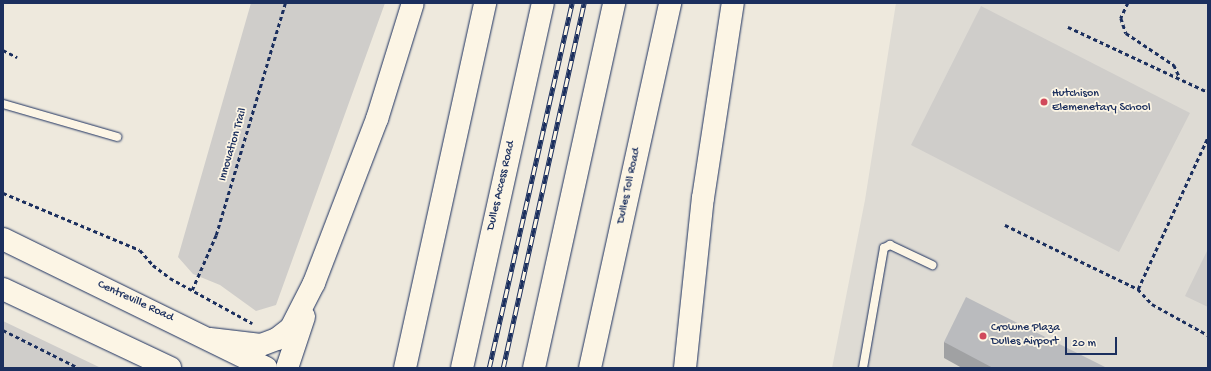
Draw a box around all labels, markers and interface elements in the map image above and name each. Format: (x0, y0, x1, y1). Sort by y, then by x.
place label: Hutchison Elemenetary School (1052, 88, 1151, 116)
marker: Hutchison Elemenetary School (1039, 97, 1049, 107)
street label: Innovation Trail (217, 107, 251, 183)
street label: Dulles Access Road (485, 140, 519, 232)
street label: Dulles Toll Road (615, 147, 645, 225)
street label: Centreville Road (95, 278, 175, 326)
place label: Crowne Plaza Dulles Airport (991, 322, 1060, 350)
scale bar (1067, 329, 1119, 355)
marker: Crowne Plaza Dulles Airport (978, 331, 988, 341)
text: 20 m (1072, 337, 1096, 351)

